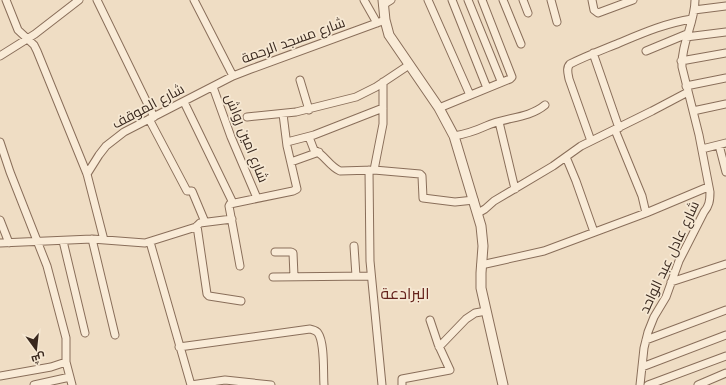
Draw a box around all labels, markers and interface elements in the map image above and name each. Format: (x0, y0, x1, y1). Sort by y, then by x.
street label: شارع مسجد الرحمة (239, 13, 347, 67)
street label: شارع الموقف (109, 79, 187, 133)
street label: شارع امين رواش (221, 91, 273, 185)
street label: شارع عادل عبد الواحد (635, 198, 703, 316)
district label: البرادعة (381, 283, 429, 303)
north arrow (16, 329, 56, 369)
text: ش (30, 350, 47, 367)

